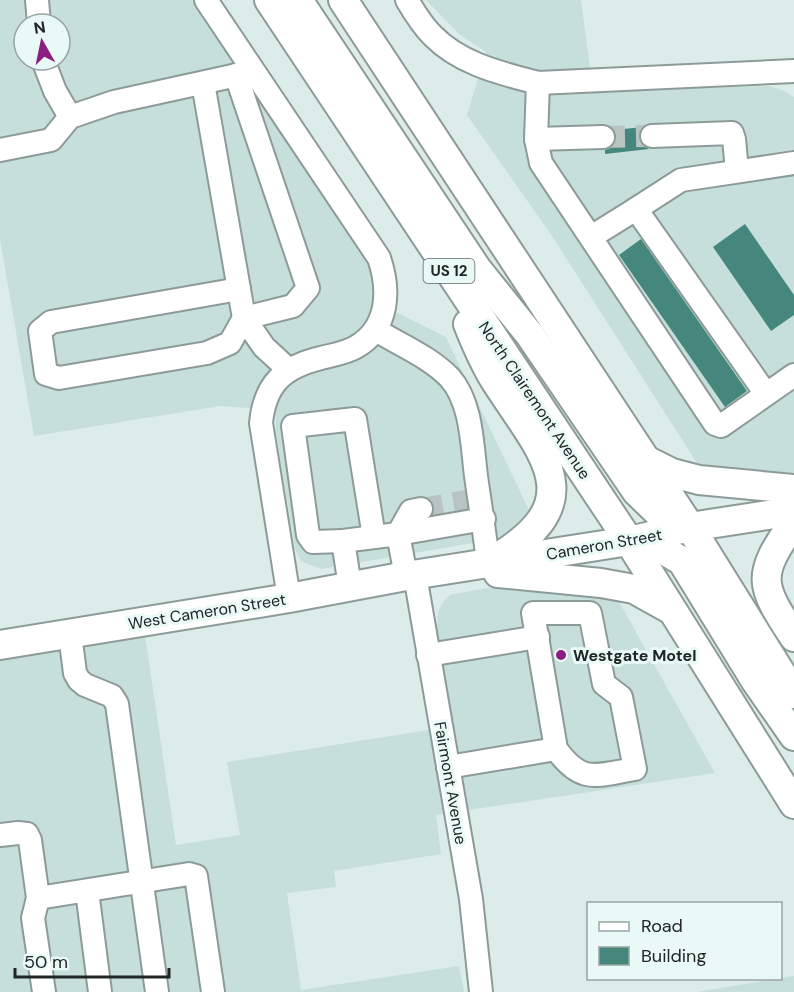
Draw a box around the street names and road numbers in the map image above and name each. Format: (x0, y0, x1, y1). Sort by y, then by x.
road number: US 12 (424, 259, 474, 283)
street label: North Clairemont Avenue (474, 317, 595, 483)
street label: Cameron Street (544, 524, 664, 565)
street label: West Cameron Street (127, 589, 287, 634)
street label: Fairmont Avenue (429, 720, 472, 846)

